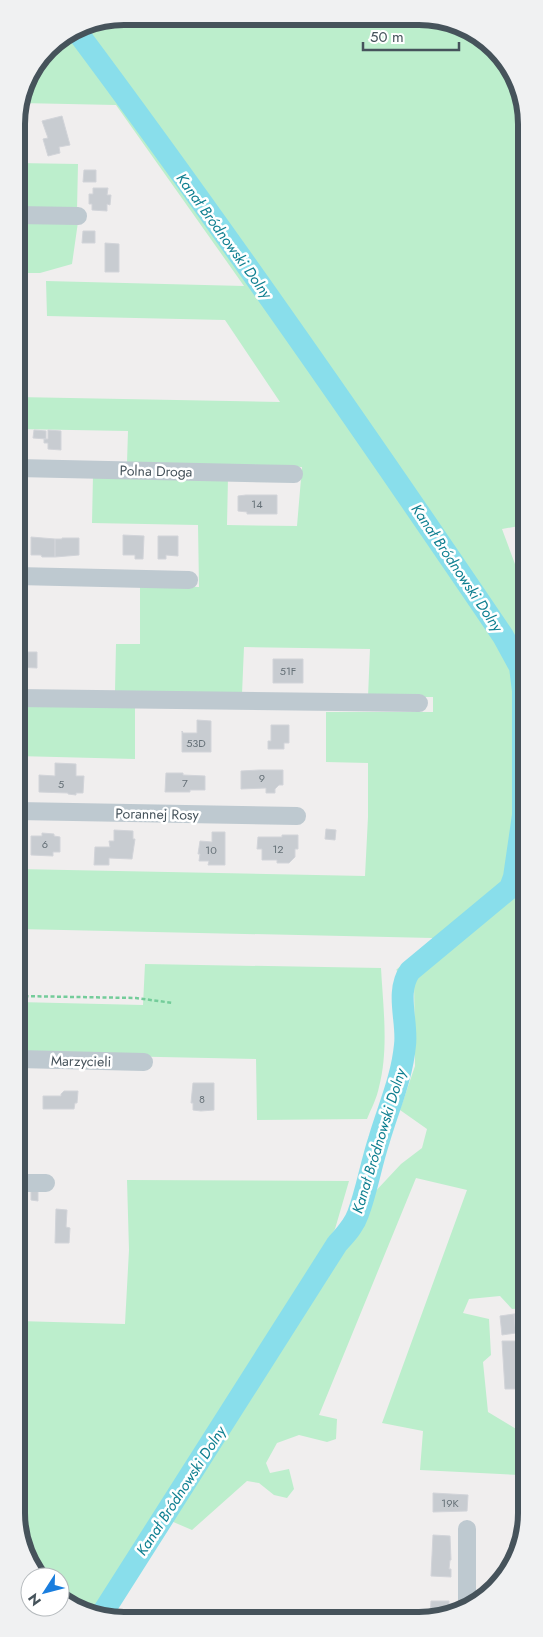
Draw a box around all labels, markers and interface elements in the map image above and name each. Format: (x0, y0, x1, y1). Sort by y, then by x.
scale bar (363, 20, 459, 52)
text: 50 m (370, 26, 404, 48)
water label: Kanał Bródnowski Dolny (171, 169, 278, 305)
street label: Polna Droga (119, 460, 193, 482)
house number: 14 (251, 496, 263, 512)
water label: Kanał Bródnowski Dolny (406, 499, 509, 638)
house number: 51F (280, 663, 296, 679)
house number: 53D (186, 735, 206, 751)
house number: 9 (259, 770, 265, 786)
house number: 7 (182, 775, 188, 791)
house number: 5 (58, 776, 64, 792)
street label: Porannej Rosy (115, 803, 200, 825)
house number: 6 (42, 836, 48, 852)
house number: 12 (272, 841, 284, 857)
house number: 10 (205, 842, 217, 858)
street label: Marzycieli (51, 1050, 111, 1072)
water label: Kanał Bródnowski Dolny (346, 1064, 412, 1216)
house number: 8 (199, 1091, 205, 1107)
water label: Kanał Bródnowski Dolny (131, 1421, 232, 1560)
house number: 19K (441, 1495, 460, 1511)
north arrow (20, 1567, 70, 1617)
text: N (23, 1589, 46, 1610)

